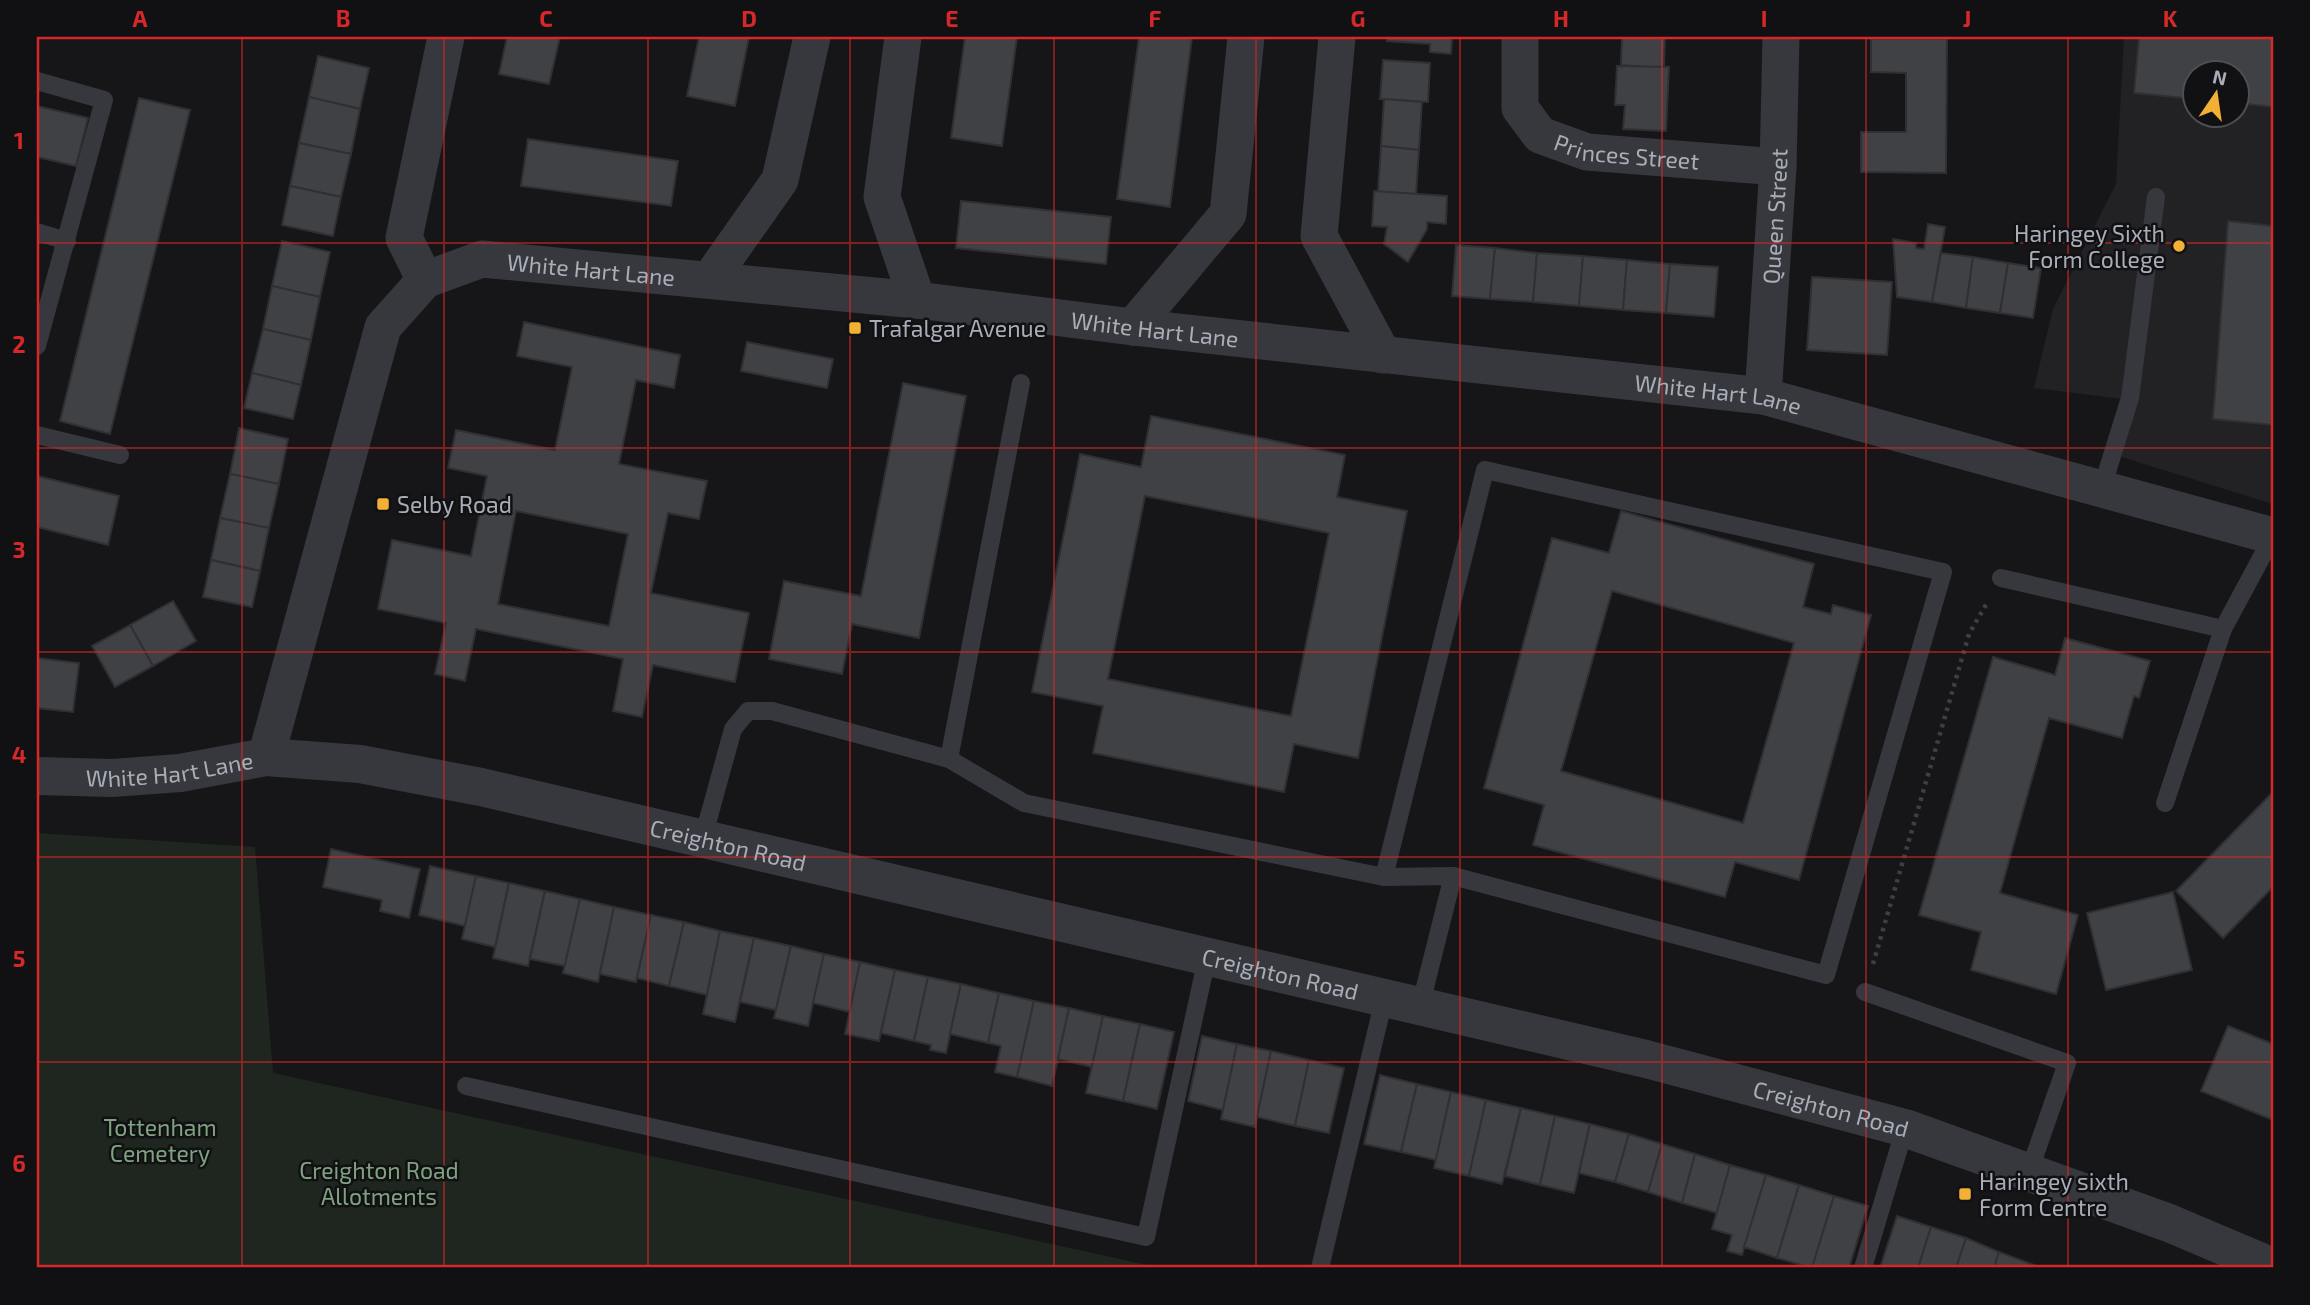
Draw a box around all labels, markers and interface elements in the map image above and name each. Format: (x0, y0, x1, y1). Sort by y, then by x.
text: A (132, 4, 148, 32)
text: B (336, 4, 350, 32)
text: C (539, 4, 553, 32)
text: D (741, 4, 757, 32)
text: E (945, 4, 959, 32)
text: F (1149, 4, 1162, 32)
text: G (1351, 4, 1365, 32)
text: H (1553, 4, 1569, 32)
text: I (1761, 4, 1767, 32)
text: J (1963, 4, 1971, 32)
text: K (2163, 4, 2178, 32)
north arrow (2180, 60, 2250, 130)
text: N (2211, 64, 2229, 90)
text: 1 (14, 126, 24, 154)
street label: Princes Street (1551, 127, 1700, 175)
street label: Queen Street (1756, 148, 1792, 285)
place label: Haringey Sixth Form College (2014, 219, 2165, 273)
marker: Haringey Sixth Form College (2171, 238, 2187, 254)
street label: White Hart Lane (506, 247, 676, 291)
street label: White Hart Lane (1069, 305, 1240, 352)
place label: Trafalgar Avenue (869, 314, 1046, 342)
marker: Trafalgar Avenue (847, 320, 863, 336)
text: 2 (12, 330, 26, 358)
street label: White Hart Lane (1633, 368, 1805, 420)
place label: Selby Road (397, 490, 512, 518)
marker: Selby Road (375, 496, 391, 512)
text: 3 (12, 535, 26, 563)
text: 4 (12, 740, 26, 768)
street label: White Hart Lane (85, 746, 255, 792)
street label: Creighton Road (647, 813, 809, 877)
street label: Creighton Road (1199, 942, 1361, 1005)
text: 5 (13, 944, 25, 972)
street label: Creighton Road (1750, 1074, 1912, 1142)
park label: Tottenham Cemetery (103, 1113, 217, 1167)
text: 6 (12, 1149, 26, 1177)
park label: Creighton Road Allotments (299, 1156, 459, 1210)
place label: Haringey sixth Form Centre (1979, 1167, 2129, 1221)
marker: Haringey sixth Form Centre (1957, 1186, 1973, 1202)

